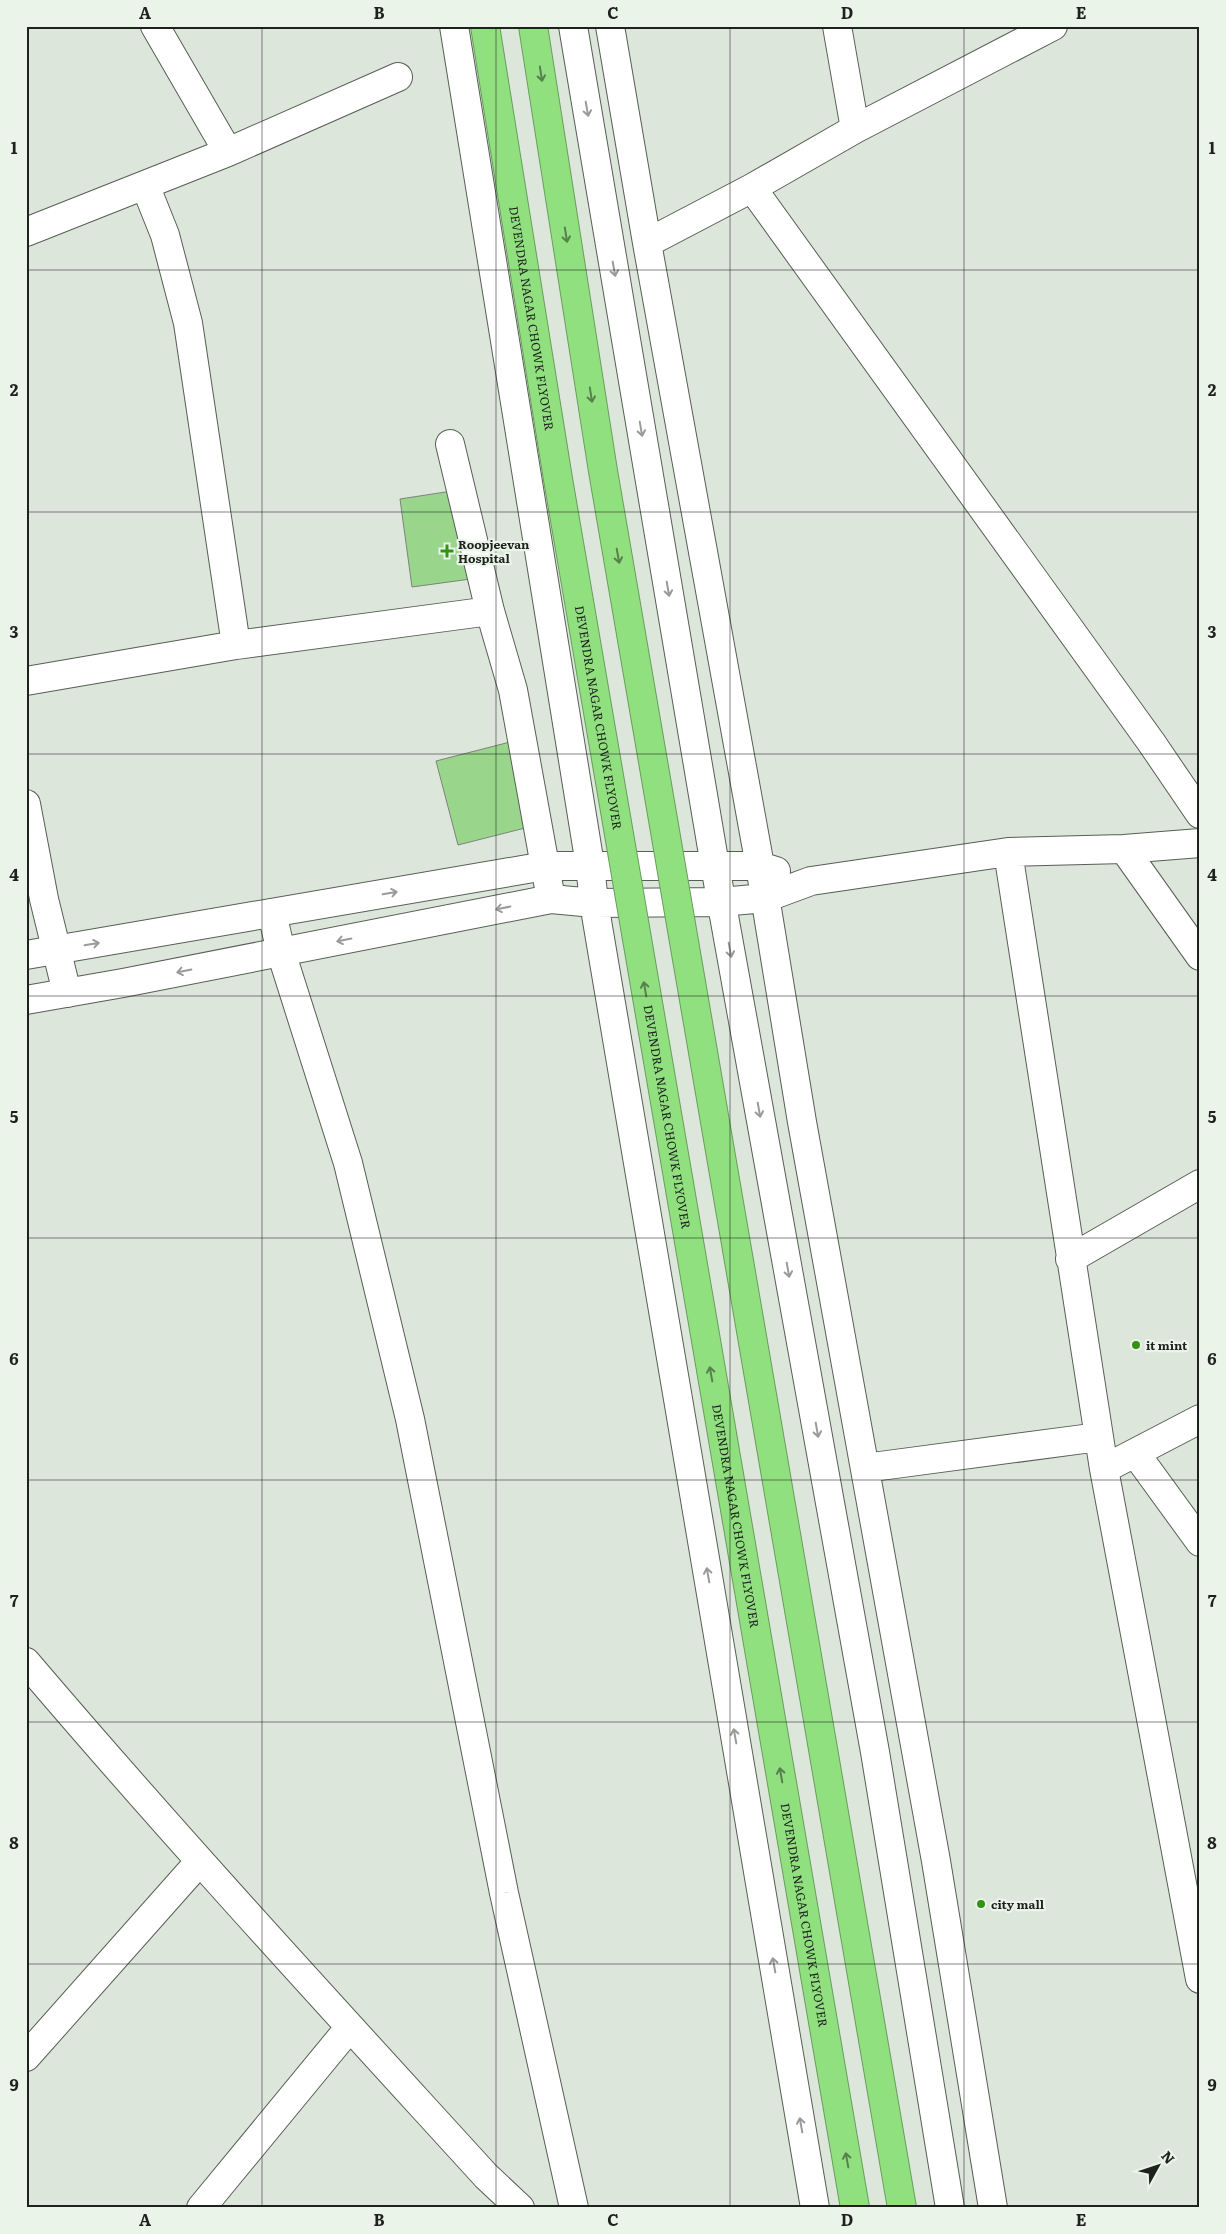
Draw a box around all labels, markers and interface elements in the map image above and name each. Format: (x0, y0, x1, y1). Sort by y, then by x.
text: A (139, 0, 151, 24)
text: B (373, 0, 385, 24)
text: C (607, 0, 619, 24)
text: D (841, 0, 853, 24)
text: E (1076, 0, 1087, 24)
one-way arrow (536, 66, 546, 82)
one-way arrow (582, 100, 592, 116)
text: 1 (11, 135, 18, 159)
text: 1 (1209, 135, 1216, 159)
street label: DEVENDRA NAGAR CHOWK FLYOVER (505, 205, 559, 432)
one-way arrow (561, 227, 571, 243)
one-way arrow (609, 261, 619, 277)
text: 2 (10, 377, 19, 401)
text: 2 (1208, 377, 1217, 401)
one-way arrow (587, 387, 597, 403)
one-way arrow (636, 421, 646, 437)
place label: Roopjeevan Hospital (458, 535, 530, 567)
marker: Roopjeevan Hospital (440, 544, 454, 558)
one-way arrow (613, 547, 623, 563)
one-way arrow (663, 581, 673, 597)
street label: DEVENDRA NAGAR CHOWK FLYOVER (571, 604, 627, 831)
text: 3 (10, 619, 19, 643)
text: 3 (1208, 619, 1217, 643)
text: 4 (9, 862, 19, 886)
text: 4 (1207, 862, 1217, 886)
one-way arrow (381, 887, 397, 897)
one-way arrow (496, 904, 512, 914)
one-way arrow (336, 935, 352, 945)
one-way arrow (83, 938, 99, 948)
one-way arrow (725, 942, 735, 958)
one-way arrow (177, 967, 193, 977)
one-way arrow (640, 982, 650, 998)
street label: DEVENDRA NAGAR CHOWK FLYOVER (639, 1003, 696, 1231)
one-way arrow (754, 1102, 764, 1118)
text: 5 (10, 1104, 19, 1128)
text: 5 (1208, 1104, 1217, 1128)
one-way arrow (783, 1262, 793, 1278)
place label: it mint (1146, 1336, 1188, 1354)
marker: it mint (1130, 1339, 1142, 1351)
text: 6 (9, 1346, 19, 1370)
text: 6 (1207, 1346, 1217, 1370)
one-way arrow (706, 1366, 716, 1382)
street label: DEVENDRA NAGAR CHOWK FLYOVER (708, 1403, 764, 1630)
one-way arrow (812, 1421, 822, 1437)
one-way arrow (702, 1568, 712, 1584)
text: 7 (10, 1588, 19, 1612)
text: 7 (1208, 1588, 1217, 1612)
one-way arrow (730, 1728, 740, 1744)
one-way arrow (775, 1768, 785, 1784)
street label: DEVENDRA NAGAR CHOWK FLYOVER (777, 1802, 833, 2029)
text: 8 (9, 1830, 19, 1854)
text: 8 (1207, 1830, 1217, 1854)
place label: city mall (991, 1895, 1045, 1913)
marker: city mall (975, 1898, 987, 1910)
one-way arrow (768, 1957, 778, 1973)
text: 9 (9, 2072, 19, 2096)
text: 9 (1207, 2072, 1217, 2096)
one-way arrow (795, 2118, 805, 2134)
north arrow (1134, 2142, 1184, 2192)
text: N (1157, 2146, 1180, 2168)
one-way arrow (841, 2152, 851, 2168)
text: A (139, 2207, 151, 2231)
text: B (373, 2207, 385, 2231)
text: C (607, 2207, 619, 2231)
text: D (841, 2207, 853, 2231)
text: E (1076, 2207, 1087, 2231)

